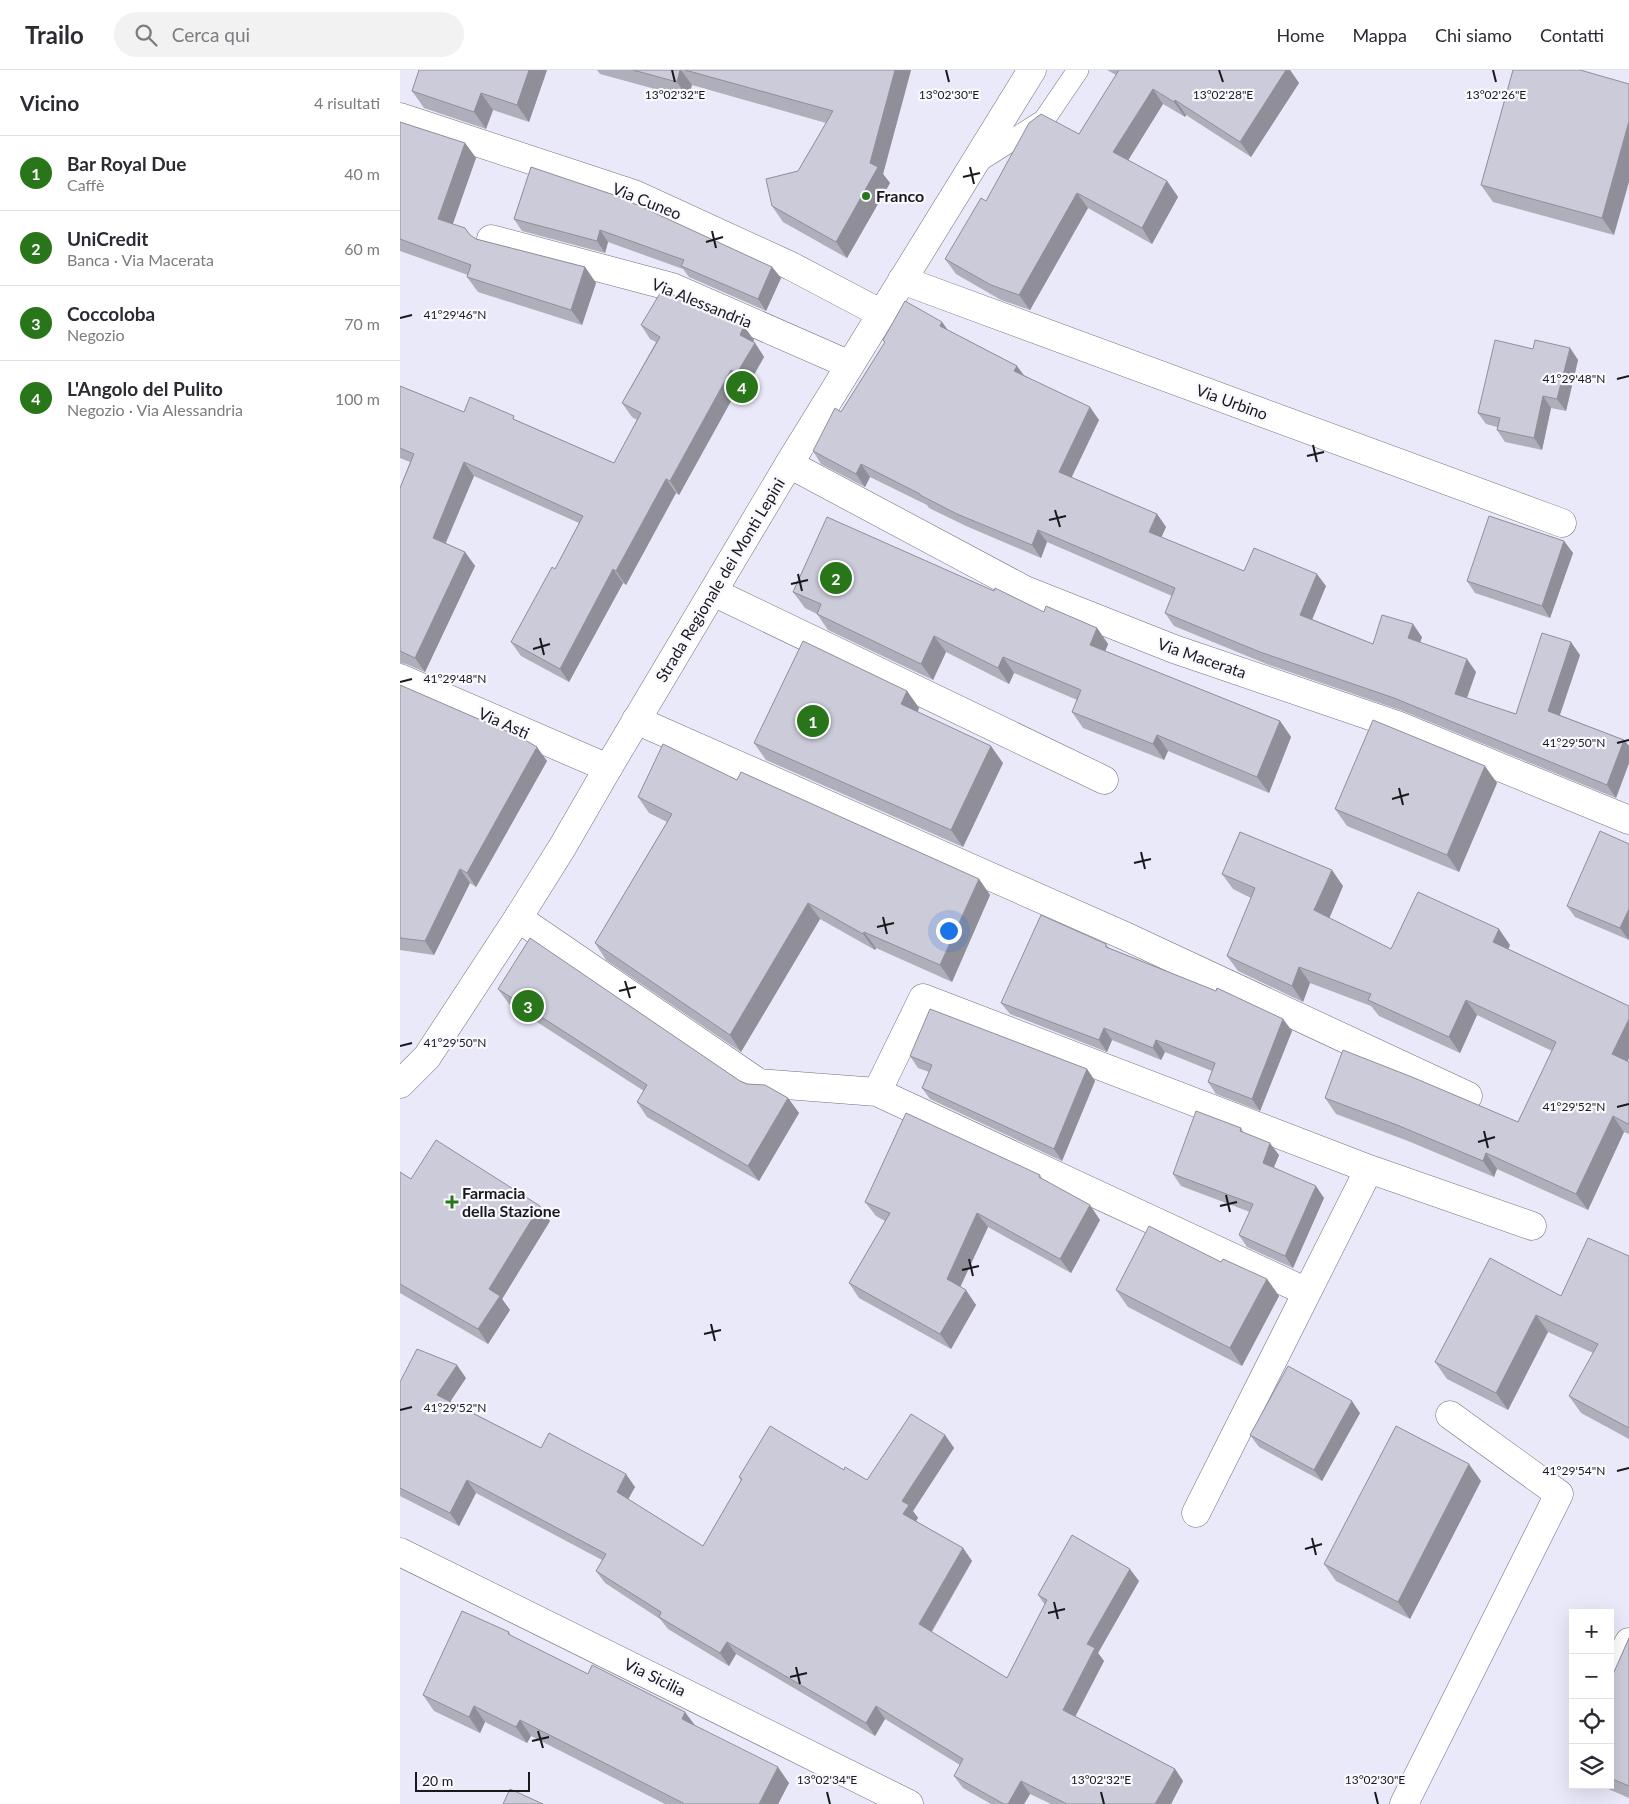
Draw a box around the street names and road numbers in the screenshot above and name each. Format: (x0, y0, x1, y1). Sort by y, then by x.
street label: Via Cuneo (610, 178, 684, 223)
street label: Via Alessandria (649, 274, 755, 331)
street label: Via Urbino (1194, 380, 1271, 423)
street label: Strada Regionale dei Monti Lepini (651, 474, 788, 685)
street label: Via Macerata (1155, 633, 1249, 682)
street label: Via Asti (476, 703, 533, 742)
street label: Via Sicilia (621, 1653, 689, 1700)

